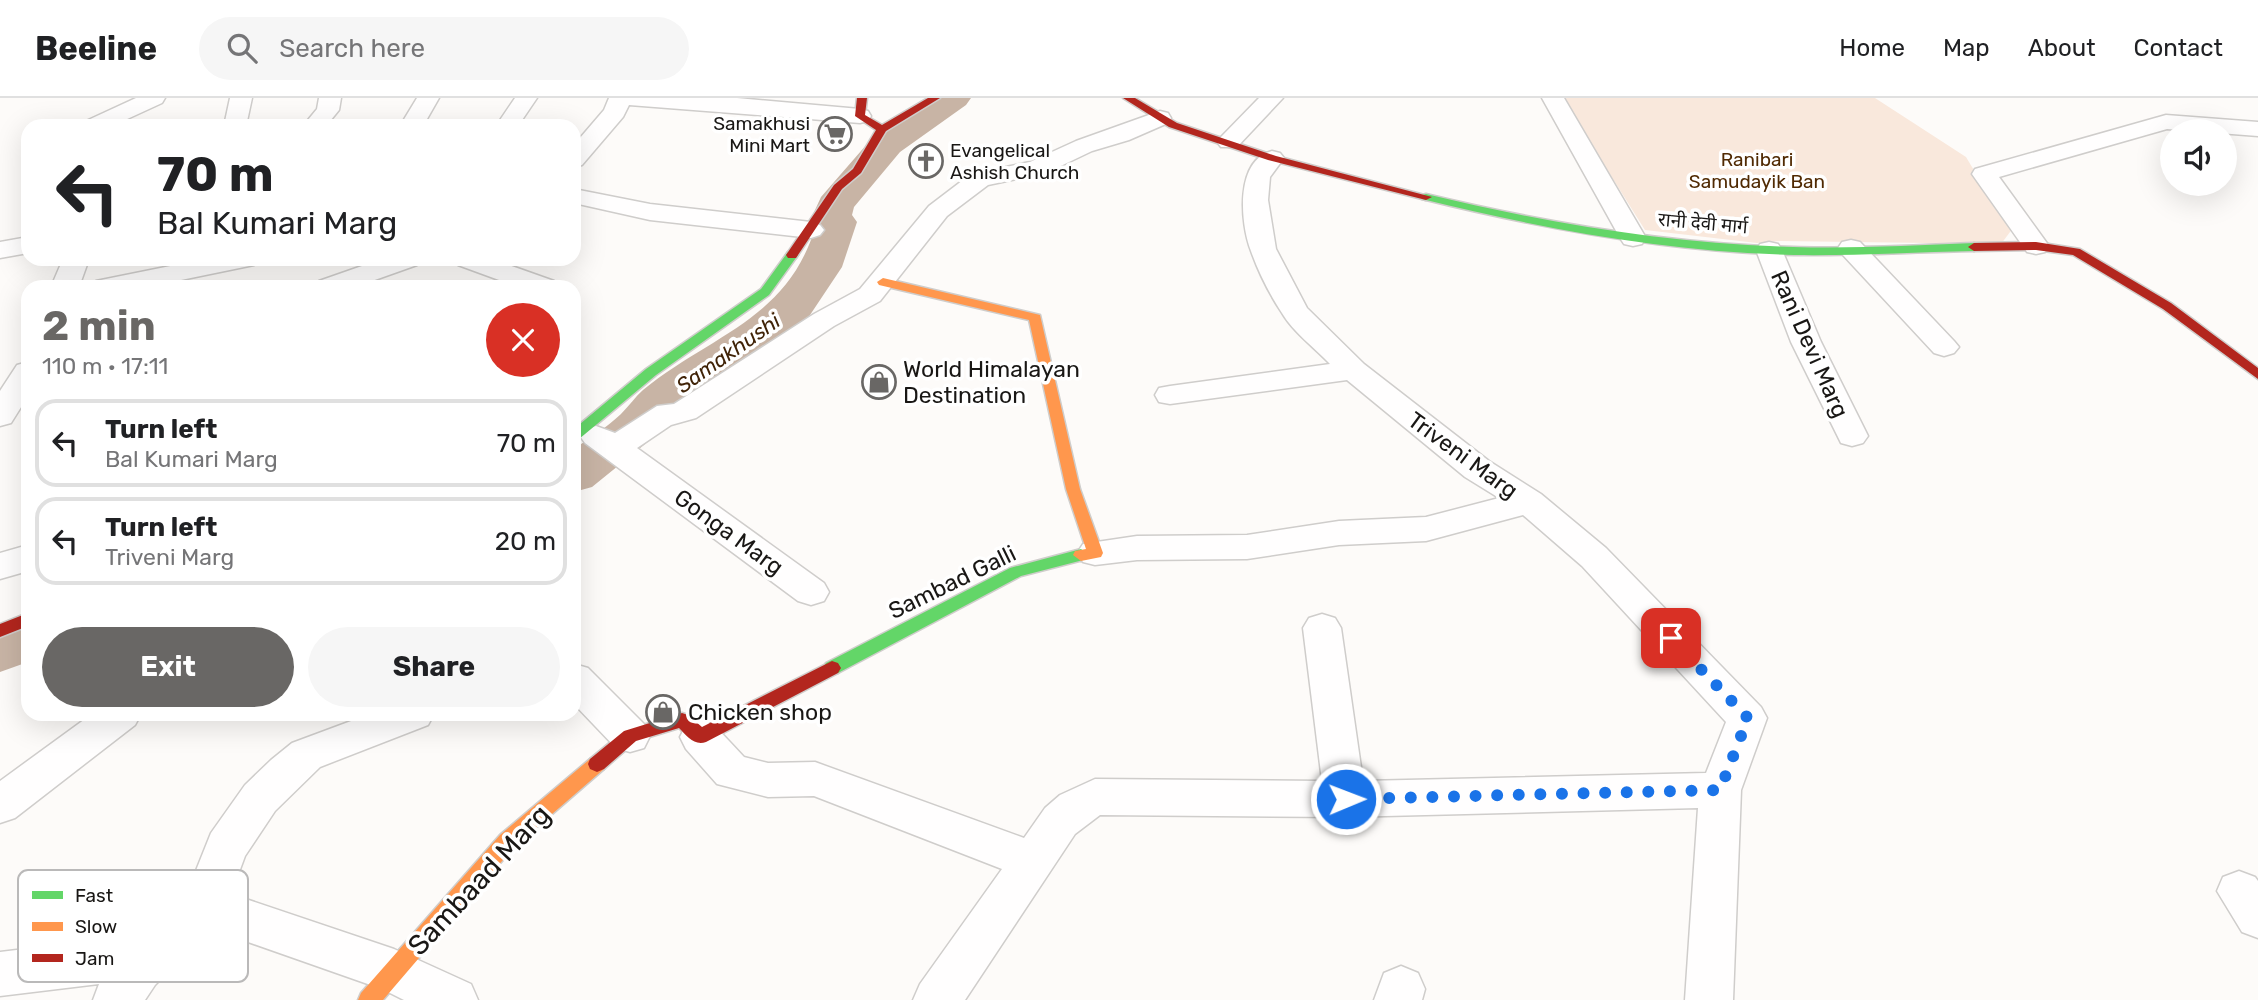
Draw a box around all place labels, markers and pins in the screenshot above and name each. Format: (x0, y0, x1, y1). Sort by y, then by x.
place label: Samakhusi Mini Mart (713, 112, 811, 157)
supermarket icon: Samakhusi Mini Mart (816, 115, 854, 153)
place label: Evangelical Ashish Church (950, 139, 1079, 184)
church icon: Evangelical Ashish Church (907, 142, 945, 180)
place label: World Himalayan Destination (903, 355, 1080, 409)
shop icon: World Himalayan Destination (860, 363, 898, 401)
pin (1641, 608, 1701, 668)
shop icon: Chicken shop (644, 693, 682, 731)
place label: Chicken shop (688, 698, 832, 726)

